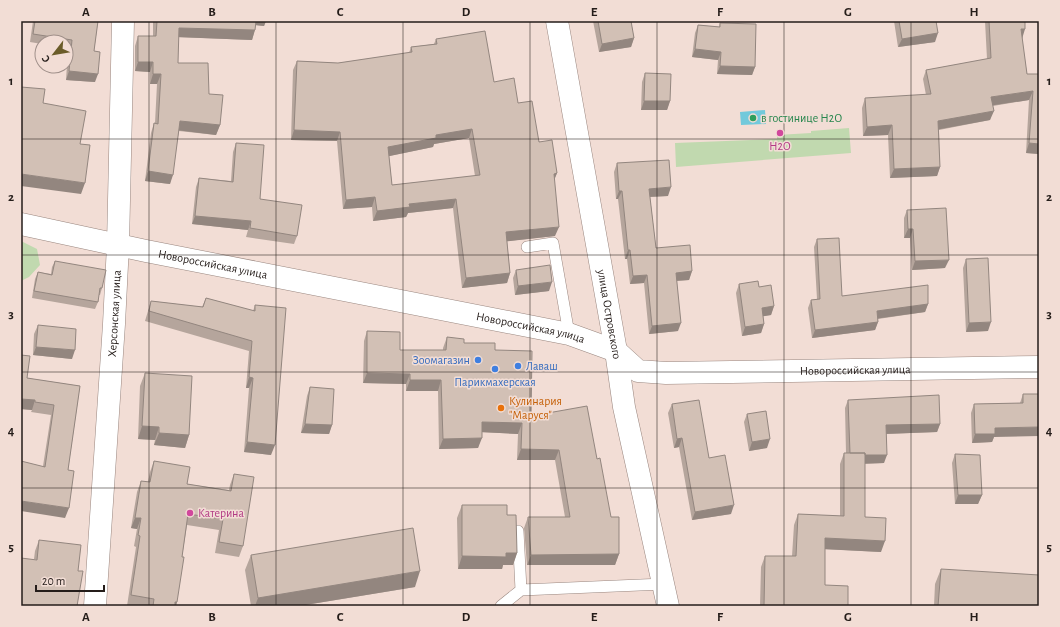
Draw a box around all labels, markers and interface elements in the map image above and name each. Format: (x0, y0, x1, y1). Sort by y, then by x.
text: A (82, 6, 90, 19)
text: B (208, 6, 216, 19)
text: C (337, 6, 344, 19)
text: D (462, 6, 471, 19)
text: E (591, 6, 598, 19)
text: F (717, 6, 724, 19)
text: G (844, 6, 852, 19)
text: H (969, 6, 979, 19)
north arrow (34, 34, 74, 74)
text: С (40, 53, 52, 64)
text: 1 (9, 75, 13, 88)
text: 1 (1047, 75, 1051, 88)
place label: в гостинице Н2О (761, 112, 842, 124)
marker: в гостинице Н2О (748, 113, 758, 123)
marker: H2O (775, 128, 785, 138)
place label: H2O (769, 140, 791, 152)
text: 2 (8, 191, 14, 204)
text: 2 (1046, 191, 1052, 204)
street label: Новороссийская улица (157, 248, 269, 281)
street label: улица Островского (594, 268, 623, 360)
street label: Херсонская улица (106, 269, 123, 357)
text: 3 (8, 308, 14, 321)
text: 3 (1046, 308, 1052, 321)
street label: Новороссийская улица (475, 310, 587, 345)
place label: Зоомагазин (413, 354, 470, 366)
marker: Зоомагазин (473, 355, 483, 365)
place label: Лаваш (526, 360, 558, 372)
marker: Лаваш (513, 361, 523, 371)
street label: Новороссийская улица (800, 363, 911, 377)
marker: Парикмахерская (490, 364, 500, 374)
place label: Парикмахерская (454, 376, 536, 388)
place label: Кулинария "Маруся" (509, 395, 562, 422)
marker: Кулинария "Маруся" (496, 403, 506, 413)
text: 4 (8, 425, 15, 438)
text: 4 (1046, 425, 1053, 438)
place label: Катерина (198, 507, 245, 519)
marker: Катерина (185, 508, 195, 518)
text: 5 (8, 541, 14, 554)
text: 5 (1046, 541, 1052, 554)
scale bar (36, 567, 104, 593)
text: 20 m (42, 575, 65, 587)
text: A (82, 611, 90, 624)
text: B (208, 611, 216, 624)
text: C (337, 611, 344, 624)
text: D (462, 611, 471, 624)
text: E (591, 611, 598, 624)
text: F (717, 611, 724, 624)
text: G (844, 611, 852, 624)
text: H (969, 611, 979, 624)

